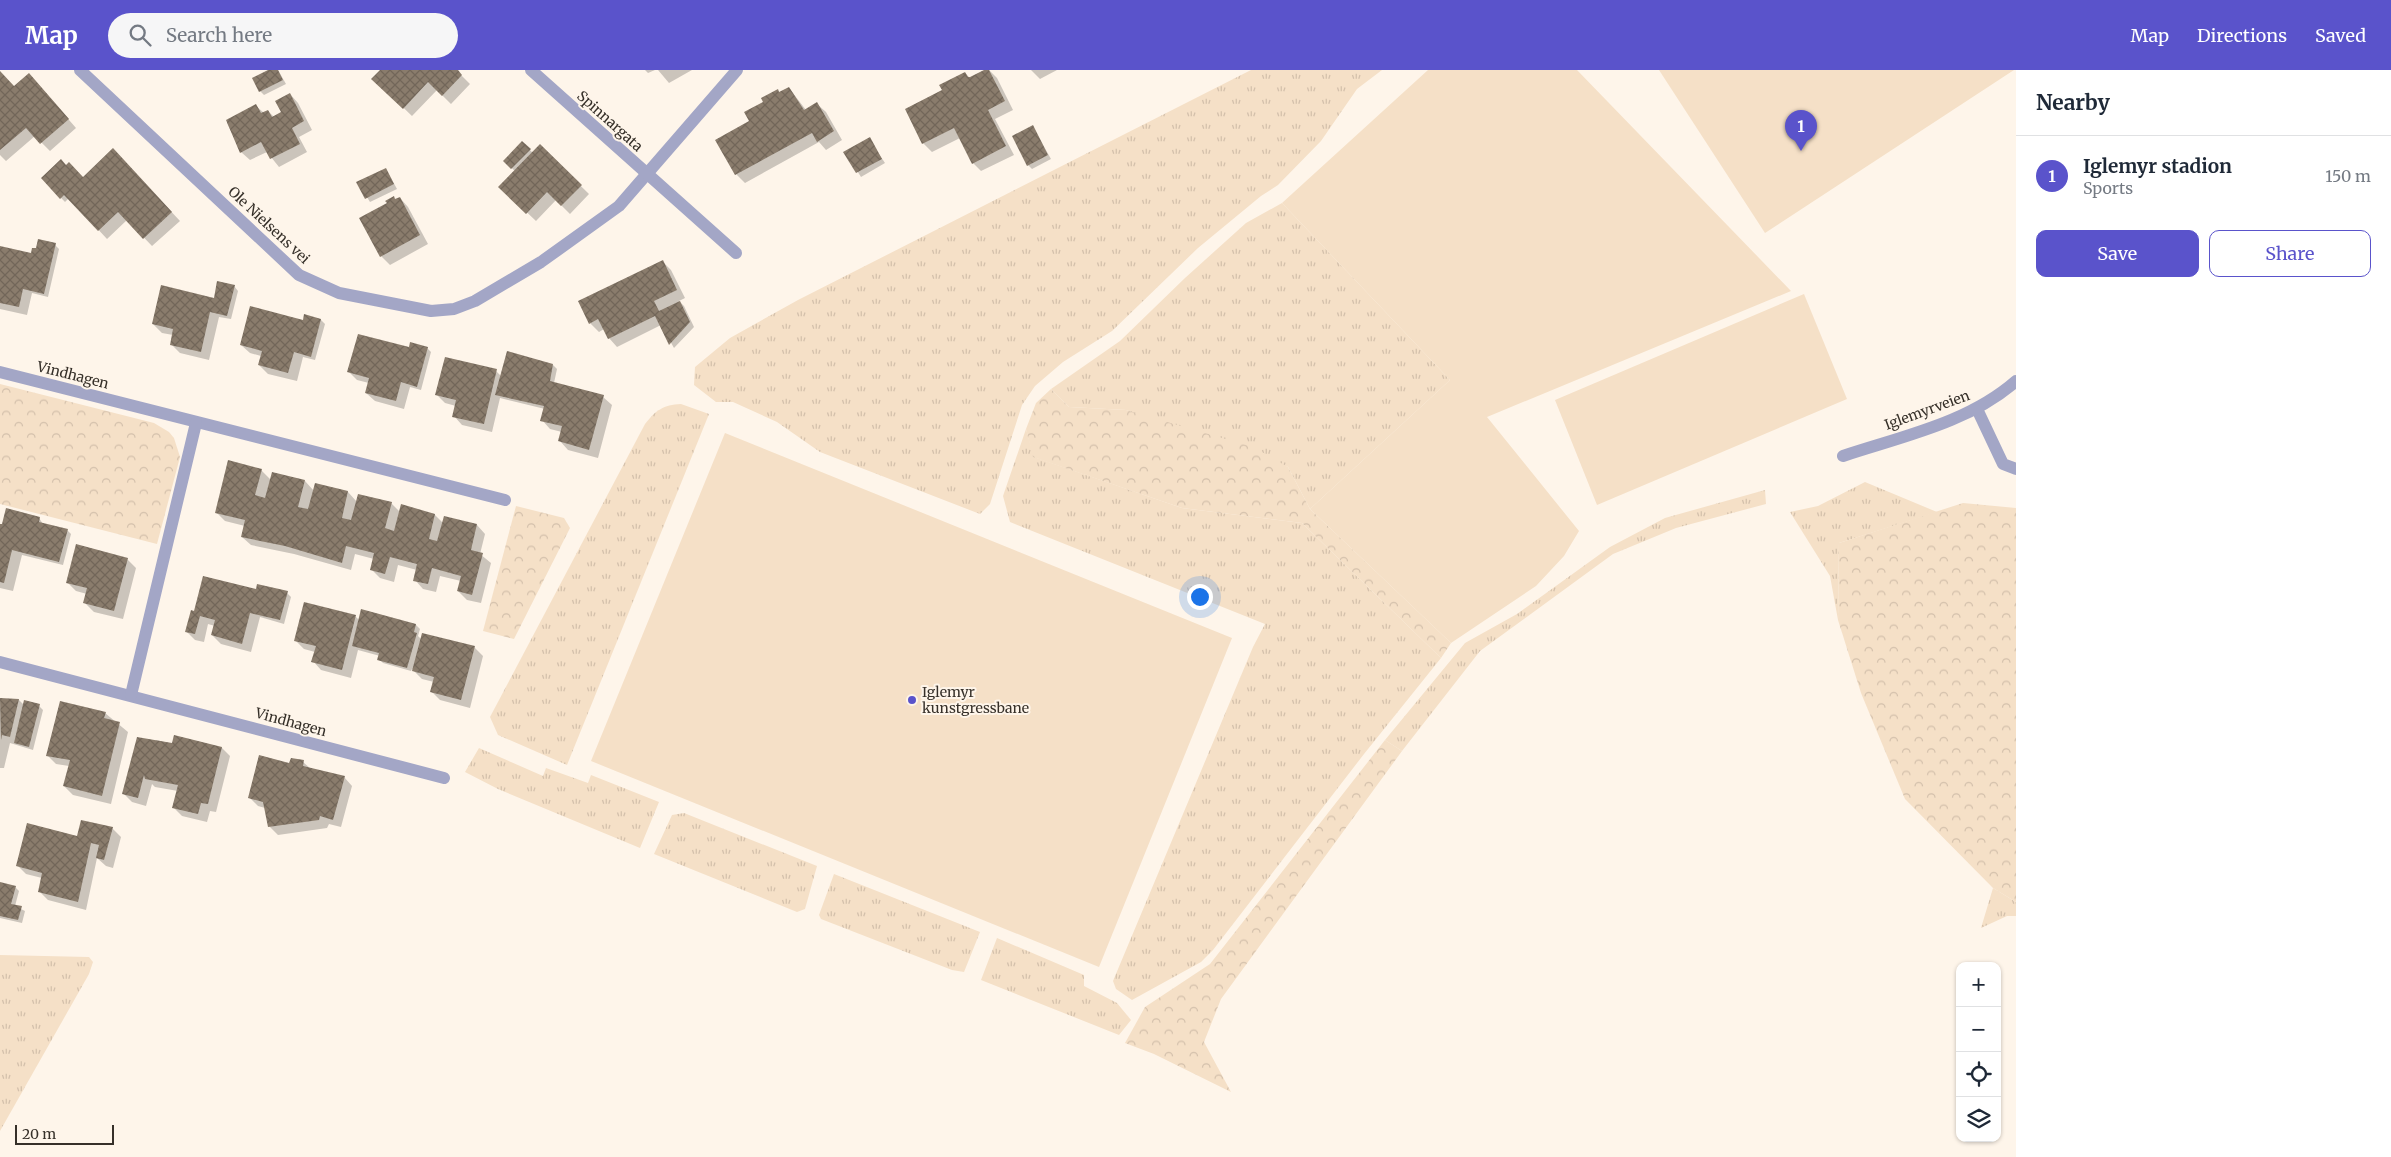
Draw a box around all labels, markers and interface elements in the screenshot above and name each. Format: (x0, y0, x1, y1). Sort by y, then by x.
search box (108, 13, 458, 58)
text: Map (25, 20, 78, 51)
icon: search (126, 21, 154, 49)
text: Search here (166, 23, 272, 47)
text: Map (2131, 24, 2169, 47)
text: Directions (2197, 24, 2287, 47)
text: Saved (2315, 24, 2366, 47)
street label: Spinnargata (573, 87, 647, 156)
text: Nearby (2036, 89, 2110, 116)
pin: 1 (1785, 110, 1817, 151)
text: Iglemyr stadion (2083, 154, 2232, 178)
text: 1 (2048, 166, 2056, 186)
text: 150 m (2325, 166, 2371, 186)
text: Sports (2083, 178, 2133, 198)
street label: Ole Nielsens vei (224, 183, 314, 268)
button: Save (2036, 230, 2199, 277)
button: Share (2209, 230, 2371, 277)
street label: Vindhagen (34, 357, 111, 393)
street label: Iglemyrveien (1882, 386, 1972, 434)
your location (1187, 584, 1213, 610)
place label: Iglemyr kunstgressbane (922, 683, 1029, 717)
marker: Iglemyr kunstgressbane (906, 694, 918, 706)
street label: Vindhagen (252, 704, 329, 740)
map controls (1956, 962, 2001, 1142)
button: + (1956, 962, 2001, 1007)
button: − (1956, 1007, 2001, 1052)
button: locate (1956, 1052, 2001, 1097)
button: layers (1956, 1097, 2001, 1142)
scale bar (15, 1122, 114, 1145)
text: 20 m (22, 1125, 56, 1143)

